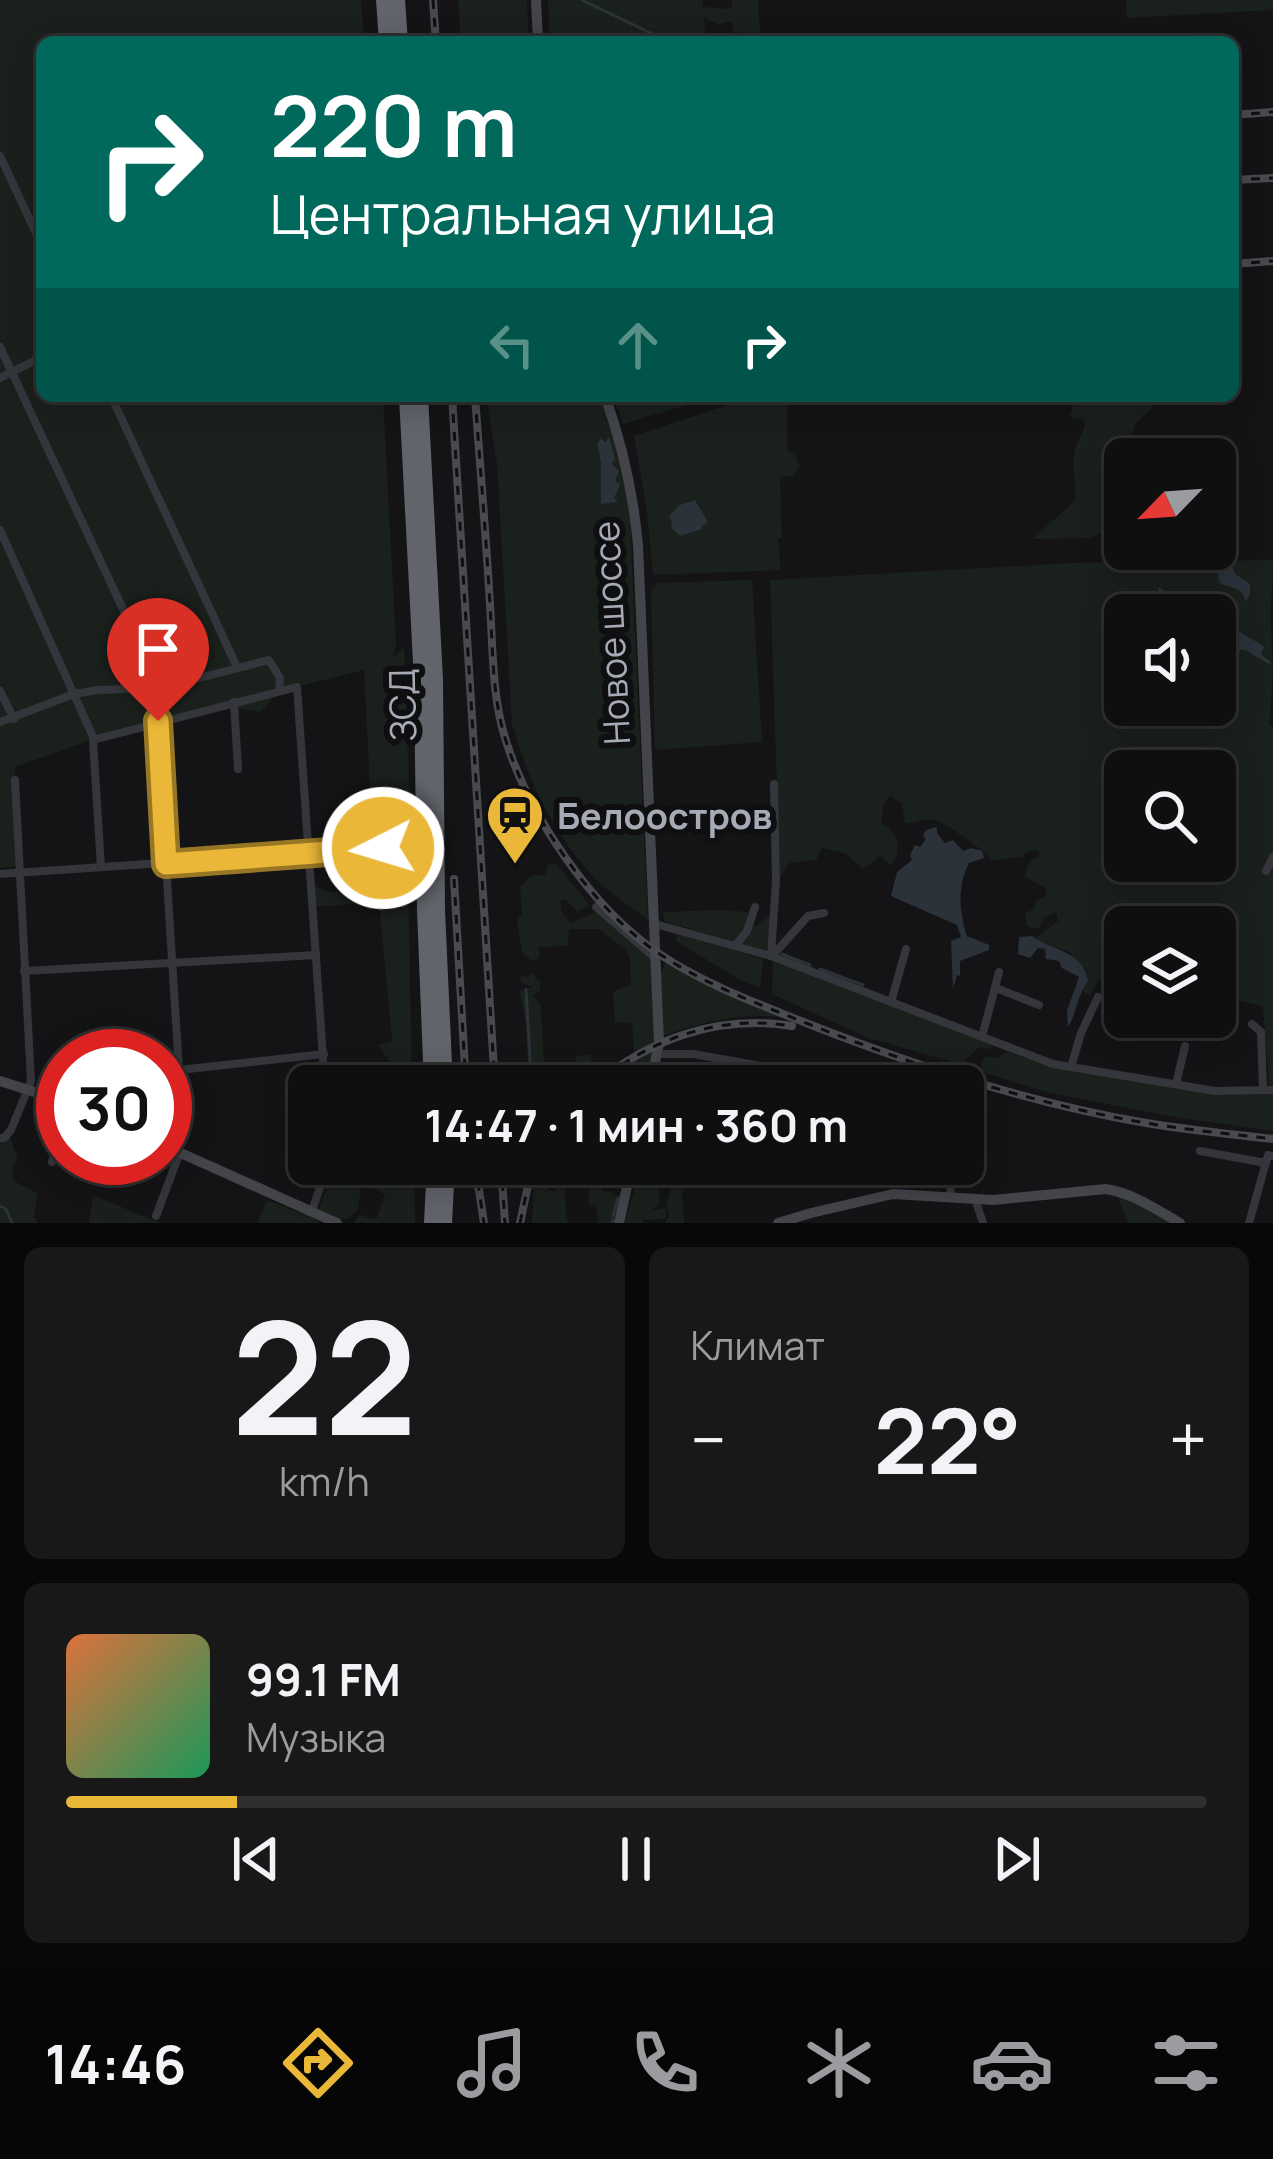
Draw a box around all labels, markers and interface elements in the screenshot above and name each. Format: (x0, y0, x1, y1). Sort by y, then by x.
text: 220 m (270, 67, 518, 182)
icon: right (72, 84, 228, 240)
text: Центральная улица (270, 176, 776, 250)
icon: left (479, 312, 545, 378)
icon: ahead (605, 312, 671, 378)
icon: right (731, 312, 797, 378)
north arrow (1104, 438, 1236, 570)
map controls (1104, 438, 1236, 1038)
street label: Новое шоссе (581, 520, 641, 746)
button: sound (1104, 594, 1236, 726)
pin (107, 598, 209, 721)
icon: arrive (125, 616, 191, 682)
street label: ЗСД (377, 668, 427, 742)
button: search (1104, 750, 1236, 882)
station icon: Белоостров (484, 784, 546, 866)
position arrow (320, 785, 446, 911)
place label: Белоостров (557, 791, 772, 840)
button: layers (1104, 906, 1236, 1038)
speed limit sign: 30 (36, 1029, 192, 1185)
text: 14:47 · 1 мин · 360 m (424, 1094, 848, 1156)
text: 22 (231, 1269, 417, 1482)
text: Климат (691, 1318, 825, 1372)
text: 22° (874, 1378, 1021, 1501)
text: − (691, 1394, 726, 1484)
text: + (1169, 1394, 1207, 1484)
text: km/h (279, 1454, 370, 1508)
text: 99.1 FM (246, 1648, 401, 1710)
text: Музыка (246, 1710, 386, 1764)
icon: previous (223, 1826, 289, 1892)
icon: pause (603, 1826, 669, 1892)
icon: next (984, 1826, 1050, 1892)
icon: directions (276, 2021, 360, 2105)
icon: music (450, 2021, 534, 2105)
icon: phone (623, 2021, 707, 2105)
icon: climate (797, 2021, 881, 2105)
icon: car (970, 2021, 1054, 2105)
icon: filters (1144, 2021, 1228, 2105)
text: 14:46 (45, 2026, 186, 2100)

